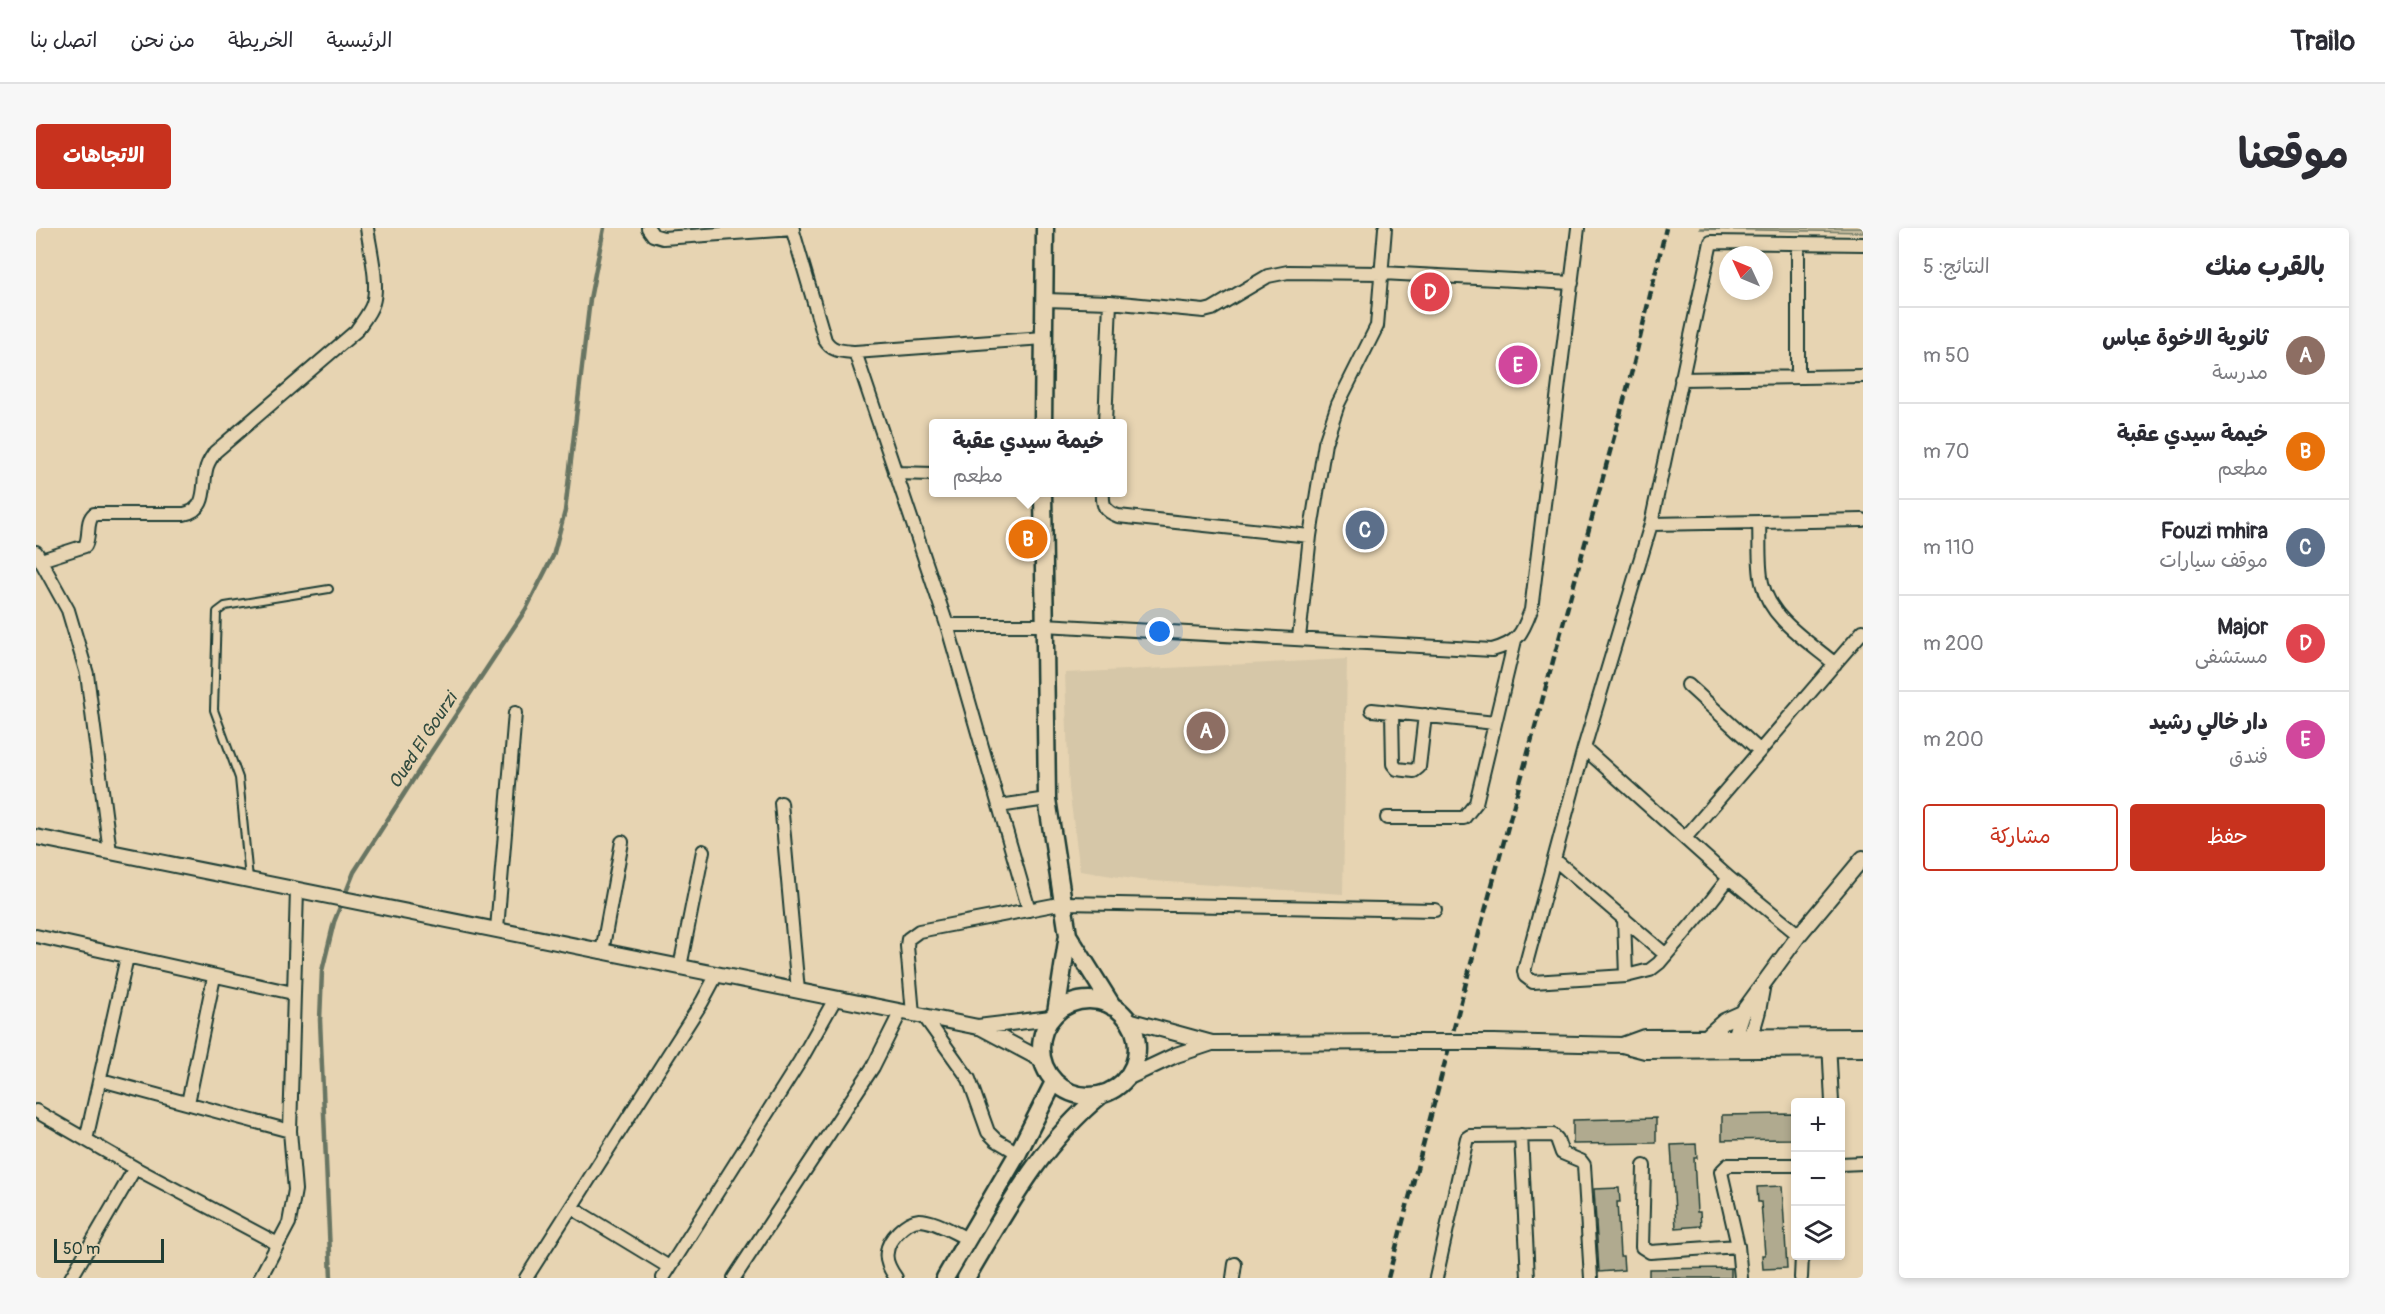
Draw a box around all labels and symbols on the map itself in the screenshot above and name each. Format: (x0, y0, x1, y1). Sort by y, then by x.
north arrow (1719, 246, 1773, 300)
pin: D (1410, 270, 1450, 314)
pin: E (1498, 342, 1538, 388)
pin: C (1346, 508, 1384, 552)
pin: B (1008, 516, 1048, 562)
your location (1145, 617, 1174, 646)
water label: Oued El Gourzi (384, 687, 464, 793)
pin: A (1186, 708, 1226, 754)
scale bar (54, 1236, 164, 1264)

